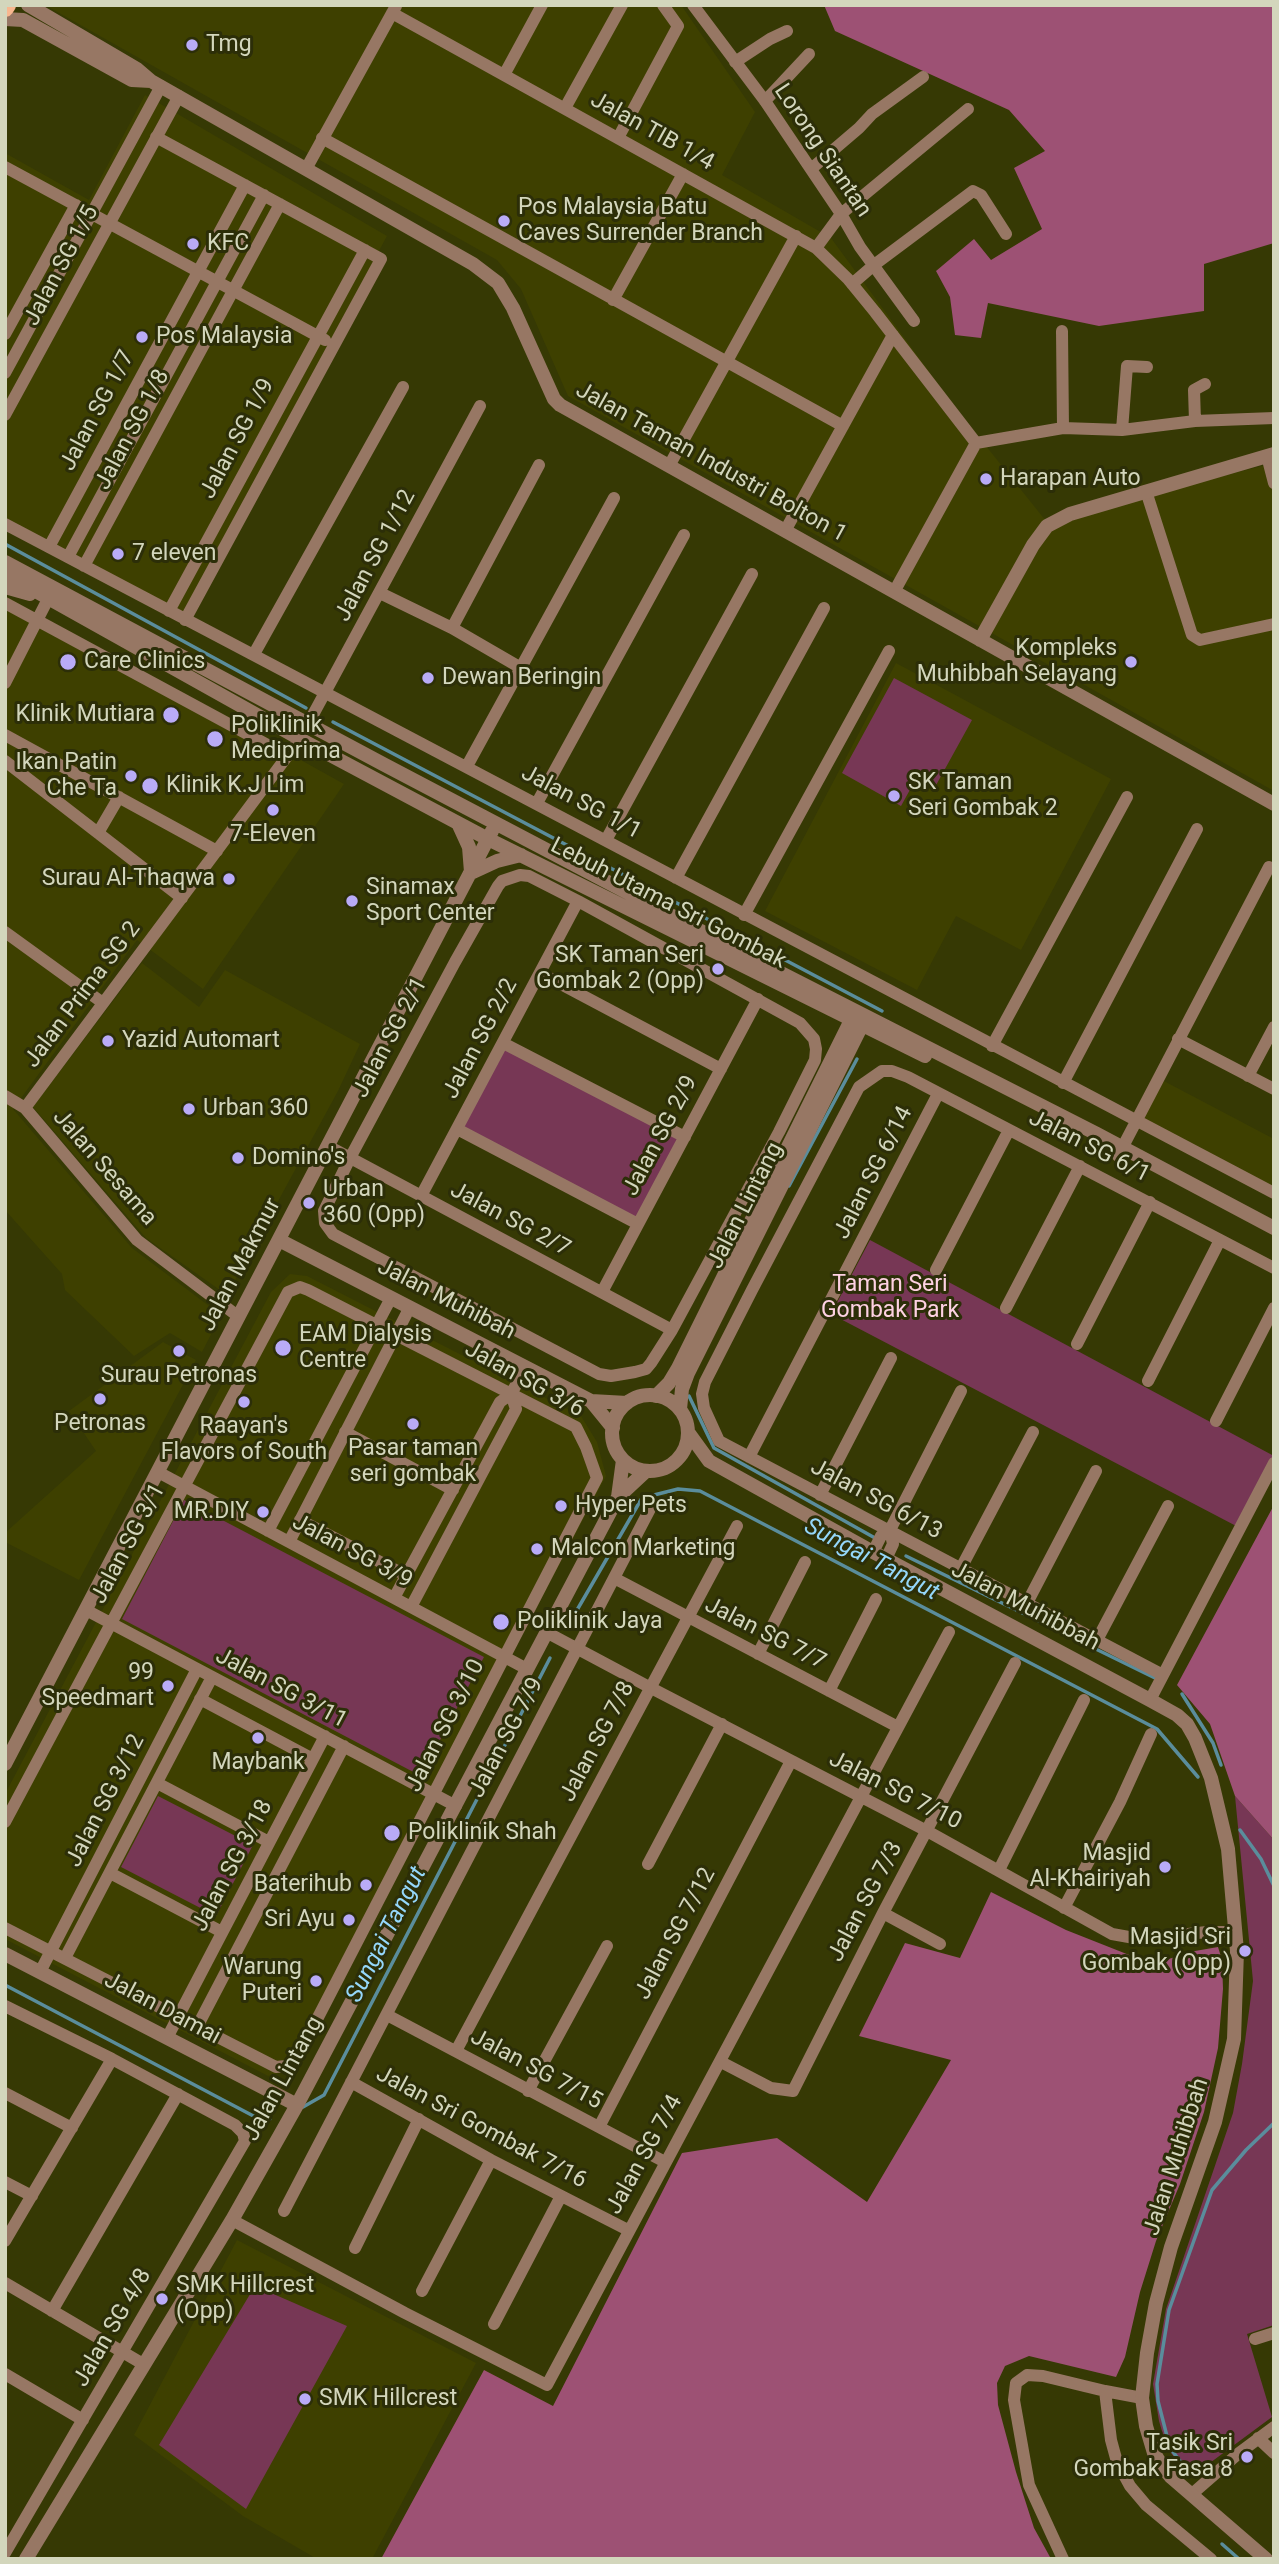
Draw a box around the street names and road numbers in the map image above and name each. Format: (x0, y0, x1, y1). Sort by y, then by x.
street label: Lorong Siantan (767, 79, 877, 223)
street label: Jalan TIB 1/4 (585, 87, 719, 177)
street label: Jalan SG 1/5 (19, 201, 105, 331)
street label: Jalan SG 1/7 (55, 346, 141, 476)
street label: Jalan SG 1/8 (90, 365, 176, 495)
street label: Jalan SG 1/9 (195, 374, 281, 504)
street label: Jalan Taman Industri Bolton 1 (571, 377, 851, 549)
street label: Jalan SG 1/12 (330, 486, 422, 626)
street label: Jalan SG 1/1 (516, 760, 646, 846)
street label: Lebuh Utama Sri Gombak (546, 833, 790, 975)
street label: Jalan Prima SG 2 (19, 916, 147, 1074)
street label: Jalan SG 2/1 (348, 973, 434, 1103)
street label: Jalan SG 2/2 (438, 974, 524, 1104)
street label: Jalan SG 2/9 (618, 1071, 704, 1201)
street label: Jalan SG 6/14 (829, 1102, 919, 1244)
street label: Jalan Sesama (46, 1104, 162, 1232)
street label: Jalan SG 6/1 (1024, 1105, 1154, 1189)
street label: Jalan Lintang (702, 1138, 790, 1274)
street label: Jalan SG 2/7 (445, 1177, 575, 1263)
street label: Jalan Makmur (194, 1194, 288, 1336)
street label: Jalan Muhibah (373, 1253, 519, 1347)
street label: Jalan SG 3/6 (460, 1336, 588, 1424)
street label: Jalan SG 6/13 (806, 1454, 946, 1546)
street label: Jalan SG 3/1 (86, 1479, 172, 1609)
street label: Jalan SG 3/9 (287, 1509, 417, 1595)
street label: Jalan Muhibbah (946, 1556, 1104, 1658)
street label: Jalan SG 7/7 (700, 1592, 830, 1676)
street label: Jalan SG 3/11 (211, 1643, 351, 1735)
street label: Jalan SG 3/10 (401, 1655, 491, 1797)
street label: Jalan SG 7/9 (464, 1673, 550, 1803)
street label: Jalan SG 7/8 (555, 1677, 641, 1807)
street label: Jalan SG 3/12 (61, 1730, 151, 1872)
street label: Jalan SG 7/10 (824, 1746, 966, 1836)
street label: Jalan SG 3/18 (187, 1796, 279, 1936)
street label: Jalan SG 7/3 (823, 1837, 909, 1967)
street label: Jalan SG 7/12 (630, 1864, 722, 2004)
street label: Jalan Damai (99, 1967, 225, 2051)
street label: Jalan Lintang (238, 2012, 330, 2146)
street label: Jalan SG 7/15 (466, 2024, 606, 2116)
street label: Jalan Sri Gombak 7/16 (371, 2061, 591, 2195)
street label: Jalan Muhibbah (1139, 2075, 1215, 2239)
street label: Jalan SG 7/4 (601, 2091, 689, 2219)
street label: Jalan SG 4/8 (68, 2264, 158, 2392)

